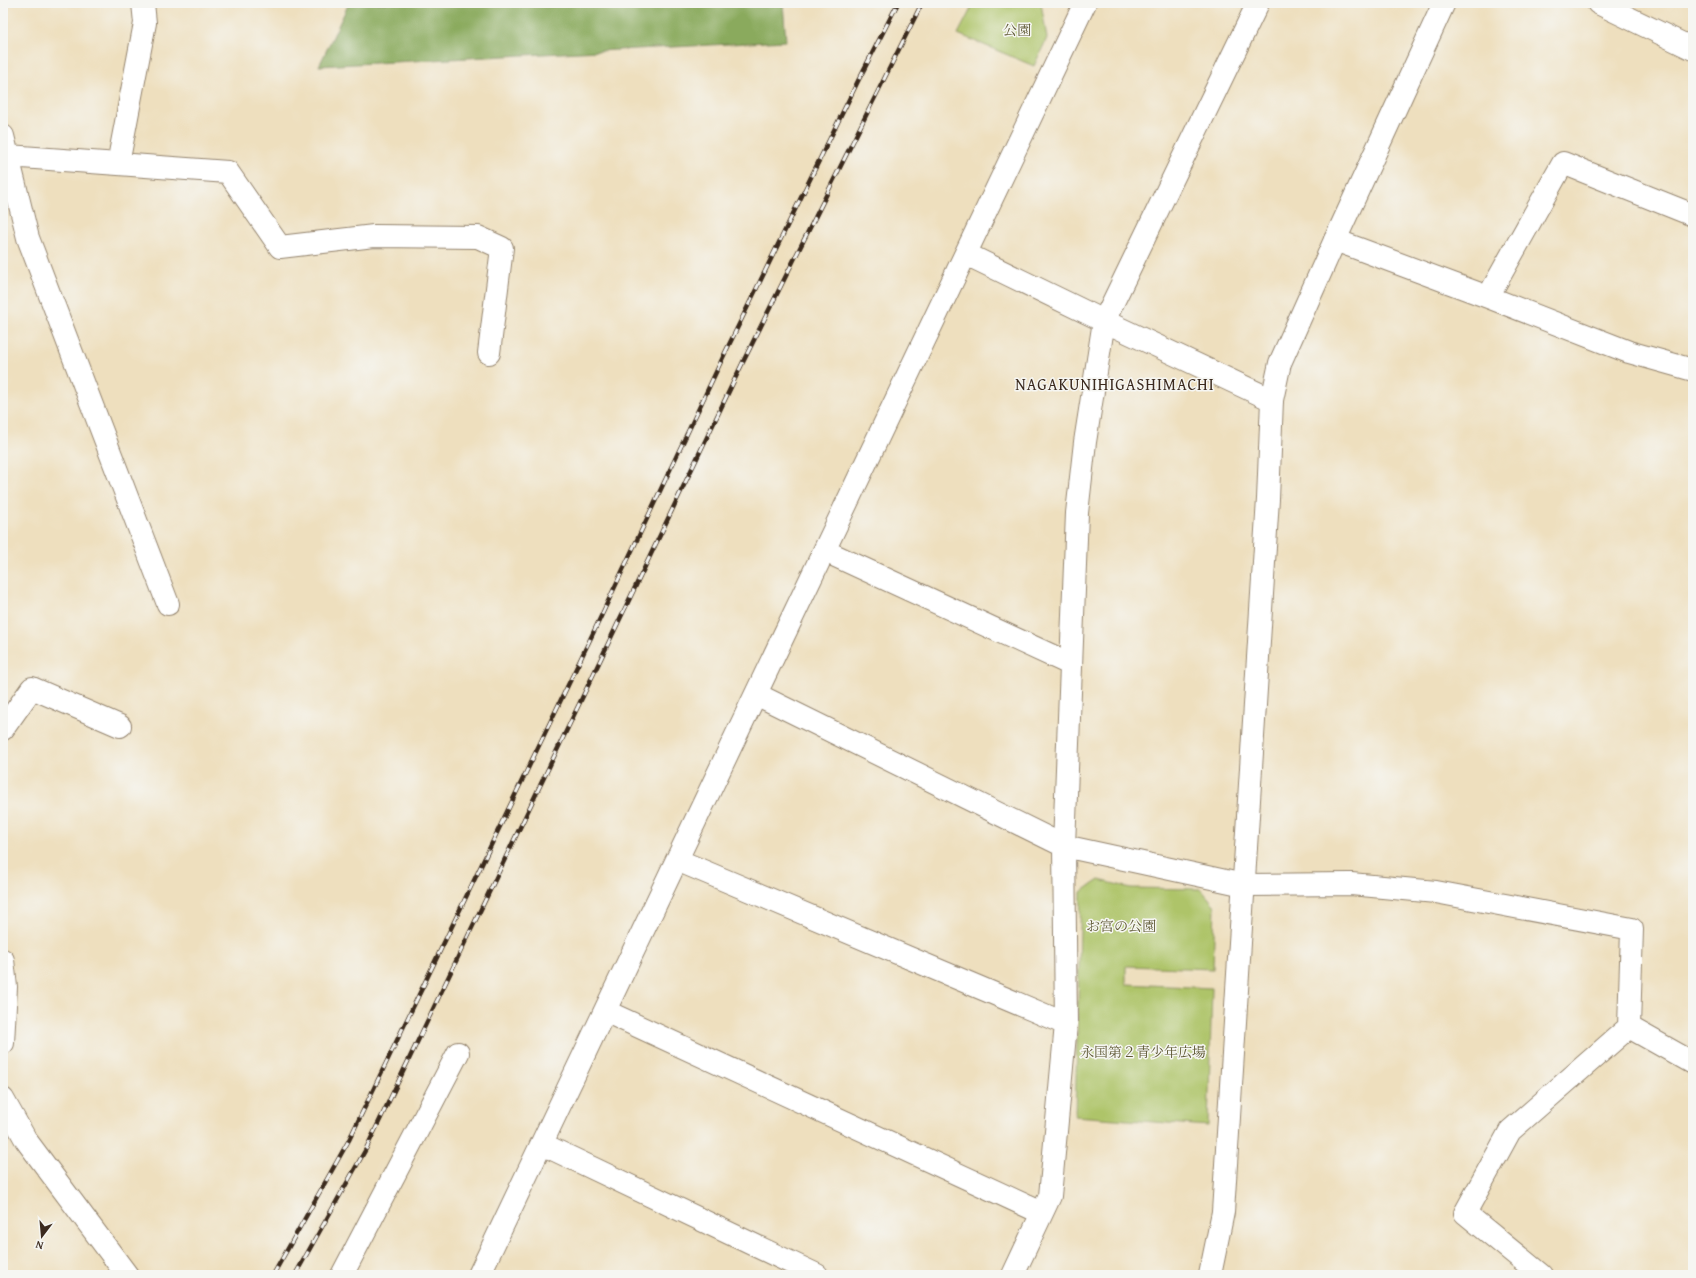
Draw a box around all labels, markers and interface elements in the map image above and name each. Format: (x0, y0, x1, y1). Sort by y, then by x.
park label: 公園 (1003, 20, 1031, 40)
district label: NAGAKUNIHIGASHIMACHI (1015, 372, 1215, 396)
park label: お宮の公園 (1086, 916, 1156, 936)
park label: 永国第２青少年広場 (1080, 1042, 1206, 1062)
north arrow (22, 1216, 62, 1256)
text: N (33, 1237, 45, 1254)

